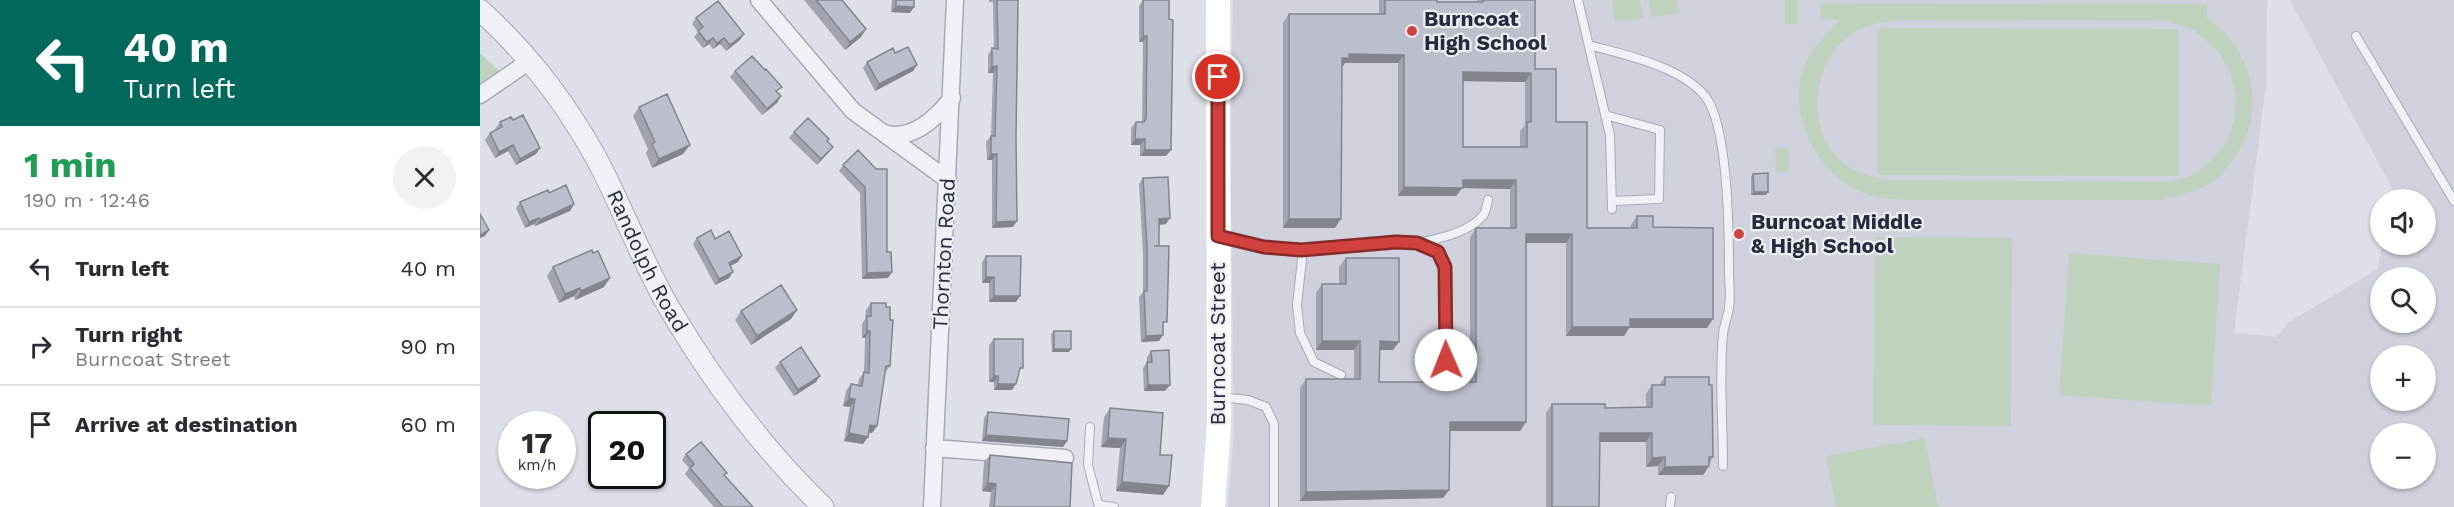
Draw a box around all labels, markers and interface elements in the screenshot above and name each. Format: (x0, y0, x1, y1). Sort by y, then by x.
place label: Burncoat High School (1424, 6, 1547, 55)
text: 40 m (123, 23, 229, 72)
icon: left (24, 24, 102, 102)
marker: Burncoat High School (1405, 24, 1419, 38)
pin (1192, 51, 1243, 102)
icon: arrive (1201, 60, 1234, 93)
text: Turn left (123, 73, 235, 105)
text: 1 min (24, 144, 116, 186)
button: close (393, 146, 456, 209)
street label: Thornton Road (927, 177, 960, 331)
street label: Randolph Road (602, 186, 694, 336)
text: 190 m · 12:46 (24, 188, 150, 212)
map controls (2370, 189, 2436, 489)
button: sound (2370, 189, 2436, 255)
place label: Burncoat Middle & High School (1751, 209, 1922, 258)
marker: Burncoat Middle & High School (1732, 227, 1746, 241)
icon: left (24, 252, 57, 285)
text: Turn left (75, 256, 169, 281)
text: 40 m (400, 256, 456, 281)
street label: Burncoat Street (1205, 262, 1230, 426)
button: search (2370, 267, 2436, 333)
text: Turn right (75, 322, 182, 347)
position arrow (1414, 328, 1478, 392)
icon: right (24, 330, 57, 363)
text: 90 m (400, 334, 456, 359)
button: + (2370, 345, 2436, 411)
text: Burncoat Street (75, 347, 230, 371)
icon: arrive (24, 408, 57, 441)
speed limit sign: 20 (588, 411, 666, 489)
text: Arrive at destination (75, 412, 298, 437)
text: 60 m (400, 412, 456, 437)
button: − (2370, 423, 2436, 489)
text: 17 (521, 425, 553, 460)
text: km/h (518, 456, 556, 474)

